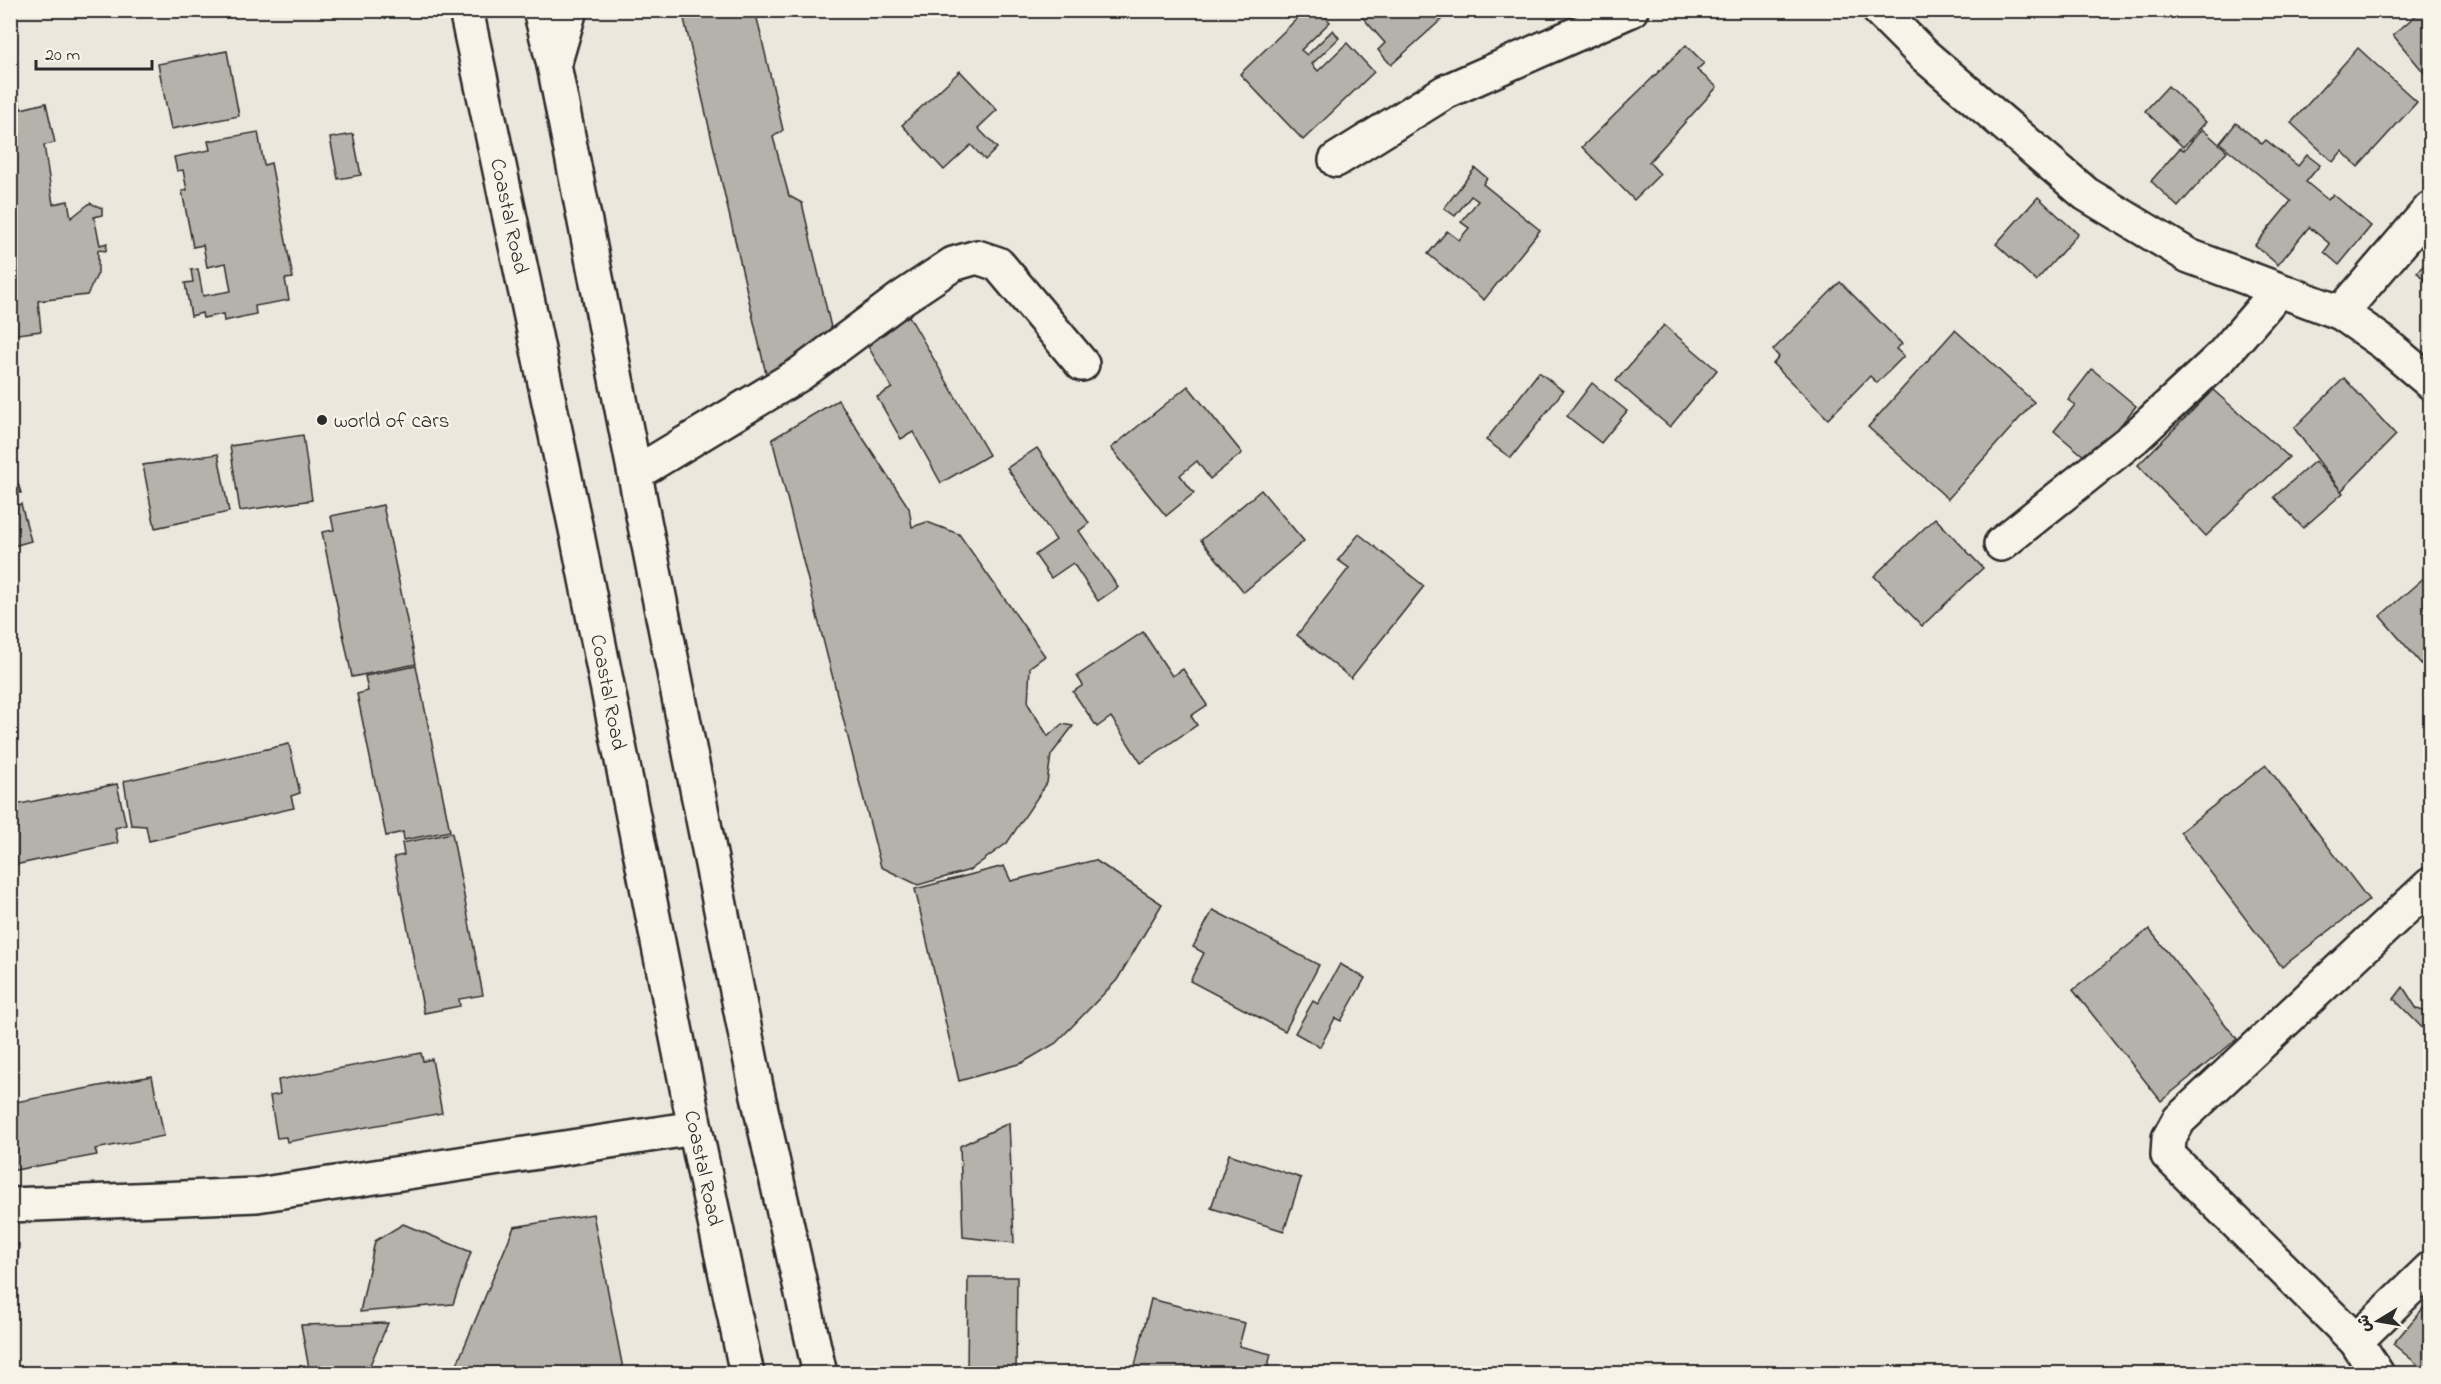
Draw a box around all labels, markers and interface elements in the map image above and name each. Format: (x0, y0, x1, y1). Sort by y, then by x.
scale bar (36, 33, 152, 71)
text: 20 m (45, 43, 80, 69)
street label: Coastal Road (481, 156, 535, 277)
place label: world of cars (334, 407, 449, 437)
marker: world of cars (315, 413, 329, 427)
street label: Coastal Road (581, 632, 633, 753)
street label: Coastal Road (675, 1108, 729, 1229)
north arrow (2348, 1291, 2408, 1351)
text: ش (2352, 1313, 2379, 1334)

